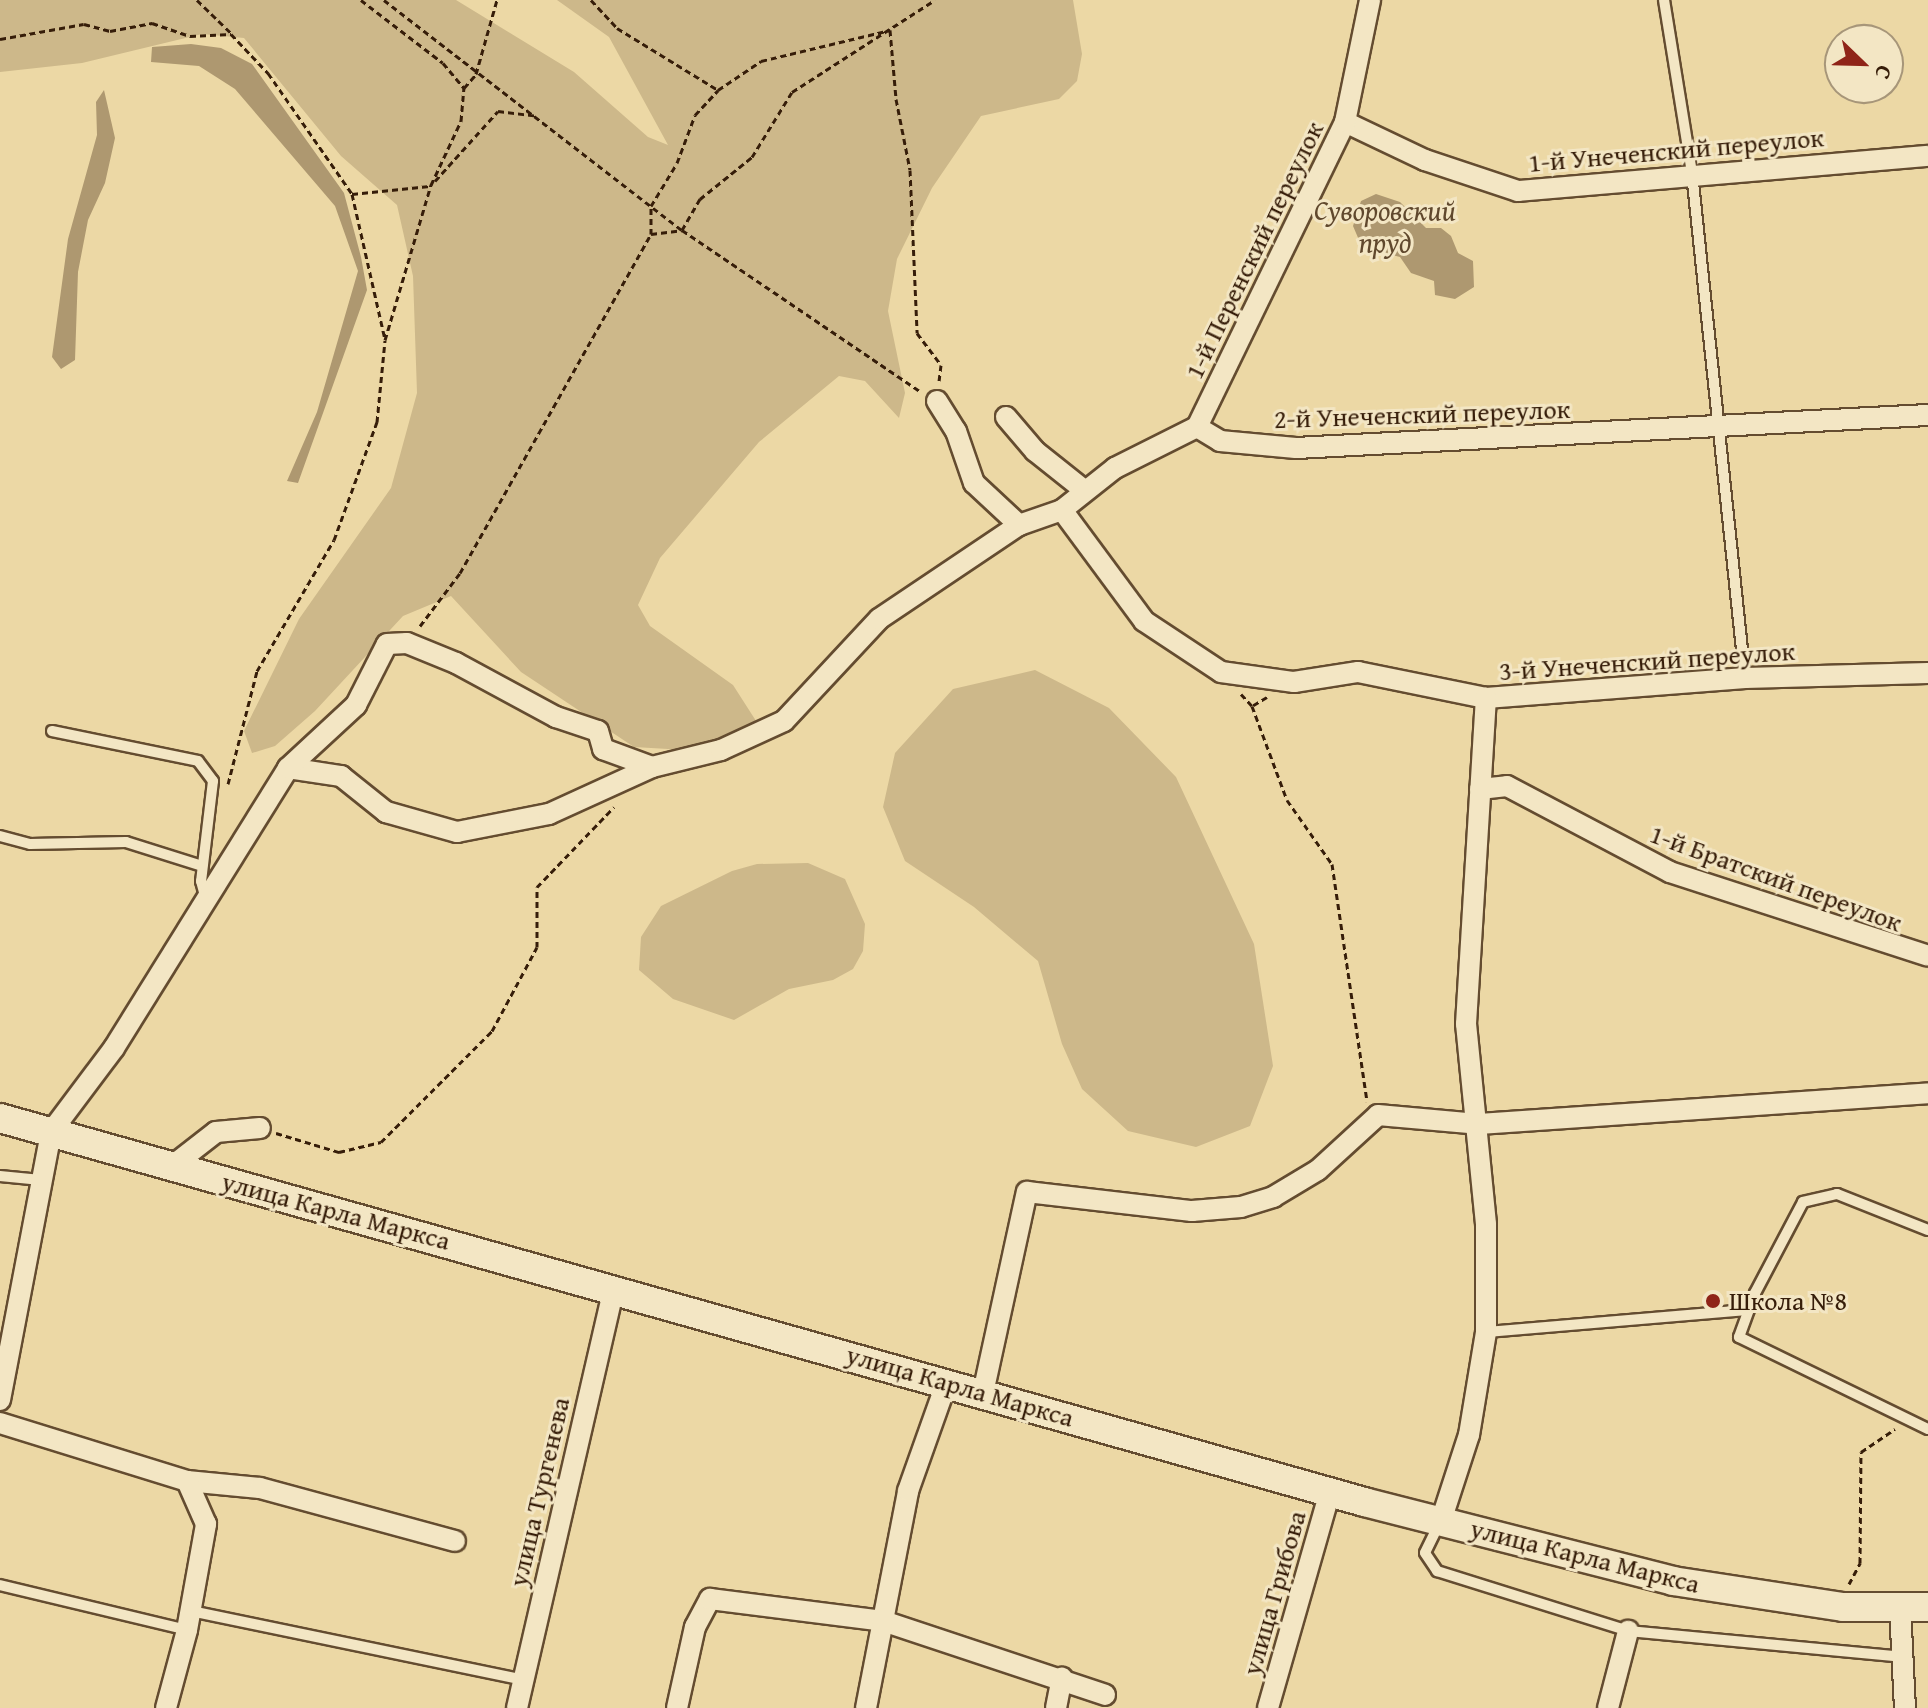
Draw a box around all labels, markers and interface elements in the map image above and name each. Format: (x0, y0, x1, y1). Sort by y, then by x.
north arrow (1824, 24, 1904, 104)
text: С (1867, 61, 1901, 85)
street label: 1-й Перенский переулок (1178, 116, 1330, 384)
street label: 1-й Унеченский переулок (1527, 122, 1825, 178)
water label: Суворовский пруд (1314, 193, 1456, 259)
street label: 2-й Унеченский переулок (1273, 393, 1571, 435)
street label: 3-й Унеченский переулок (1498, 635, 1796, 687)
street label: 1-й Братский переулок (1646, 818, 1906, 938)
street label: улица Карла Маркса (218, 1166, 454, 1256)
place label: Школа №8 (1729, 1285, 1847, 1317)
marker: Школа №8 (1704, 1292, 1722, 1310)
street label: улица Карла Маркса (843, 1339, 1077, 1433)
street label: улица Тургенева (502, 1394, 576, 1590)
street label: улица Грибова (1236, 1507, 1312, 1679)
street label: улица Карла Маркса (1467, 1512, 1703, 1600)

